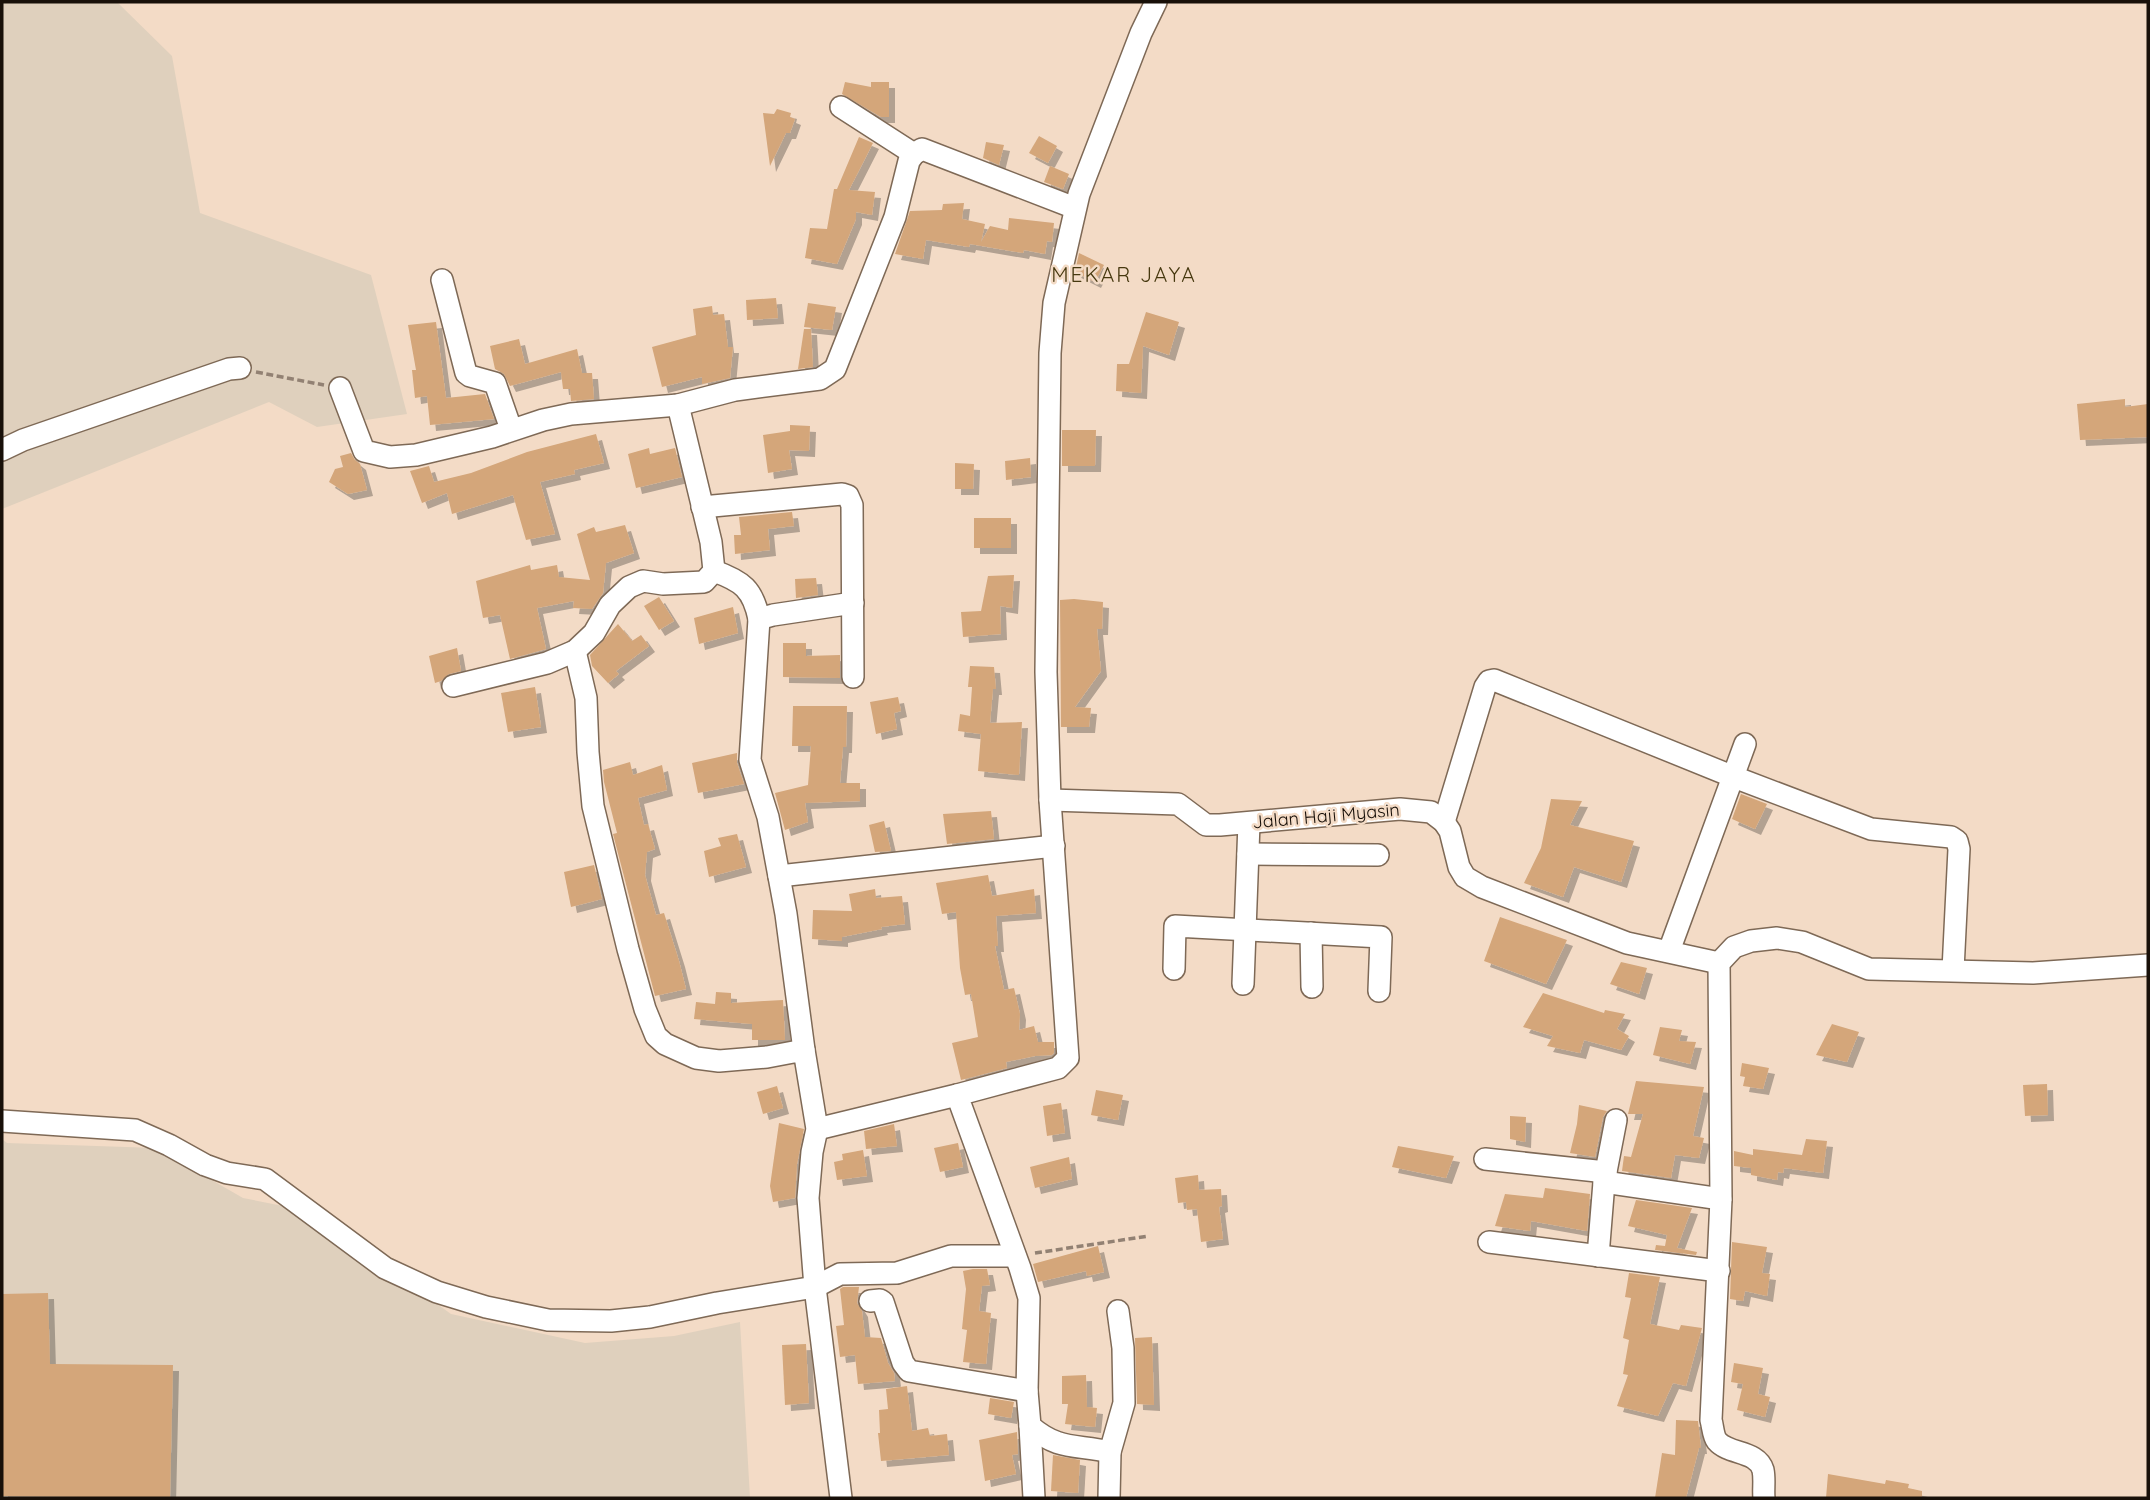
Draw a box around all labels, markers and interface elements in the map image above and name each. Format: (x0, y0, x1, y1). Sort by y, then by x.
district label: MEKAR JAYA (1051, 261, 1197, 287)
street label: Jalan Haji Myasin (1251, 798, 1401, 833)

